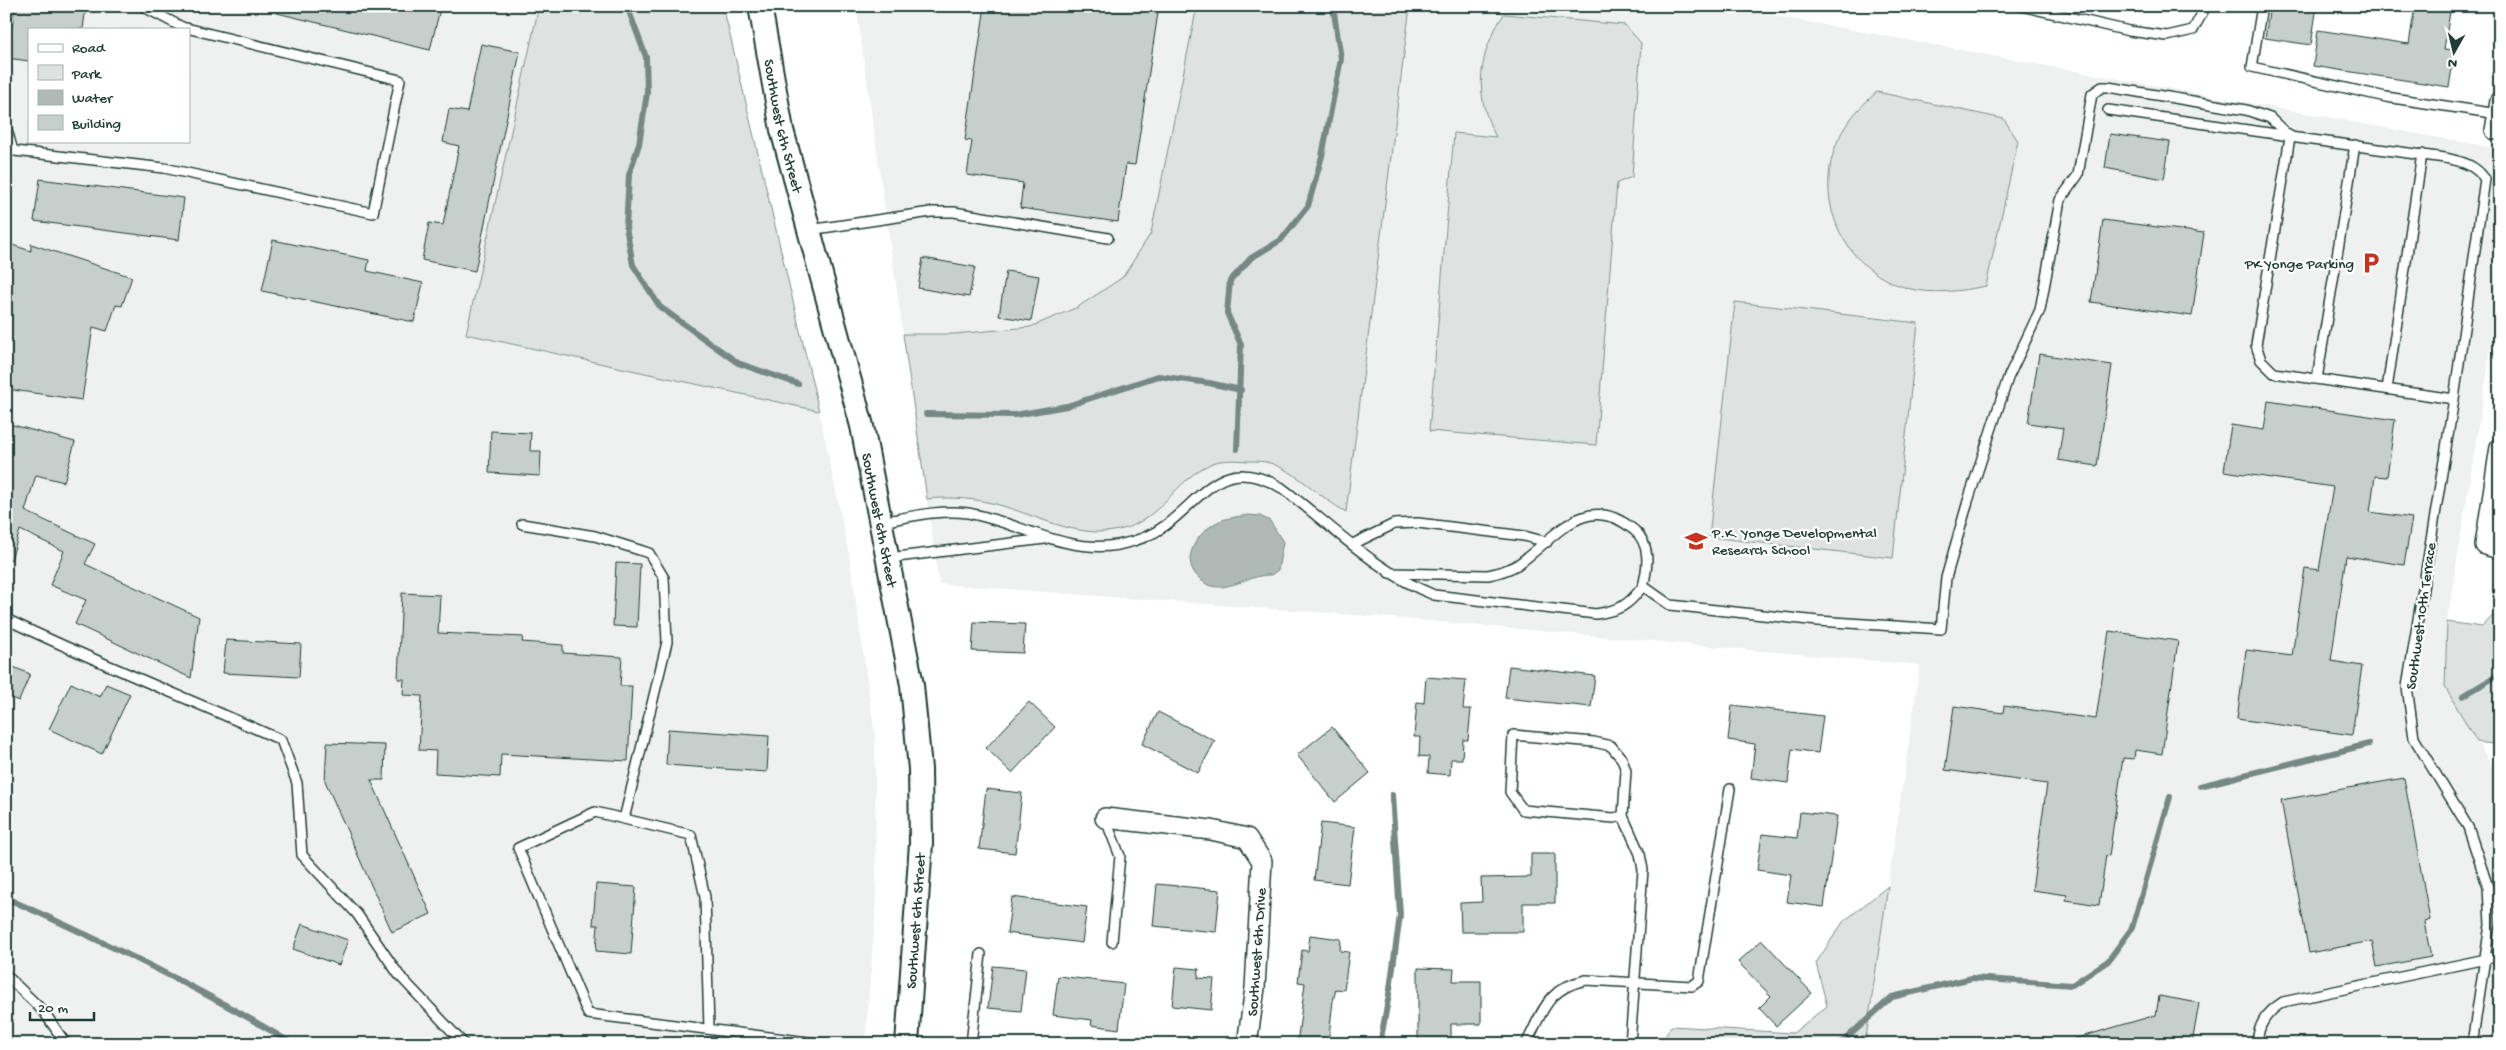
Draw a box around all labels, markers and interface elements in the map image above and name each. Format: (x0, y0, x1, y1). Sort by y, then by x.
legend (28, 28, 190, 142)
north arrow (2428, 28, 2478, 78)
text: Road (72, 40, 106, 58)
text: N (2447, 53, 2458, 71)
street label: Southwest 6th Street (759, 58, 806, 197)
text: Park (71, 66, 102, 84)
text: Water (72, 90, 114, 108)
text: Building (71, 116, 121, 134)
parking icon: PK Yonge Parking (2358, 250, 2384, 276)
place label: PK Yonge Parking (2244, 256, 2354, 274)
street label: Southwest 6th Street (856, 452, 900, 590)
place label: P.K. Yonge Developmental Research School (1711, 525, 1877, 560)
school or university icon: P.K. Yonge Developmental Research School (1683, 528, 1709, 554)
street label: Southwest 10th Terrace (2403, 541, 2441, 691)
street label: Southwest 6th Street (903, 851, 931, 990)
street label: Southwest 6th Drive (1245, 887, 1271, 1017)
scale bar (30, 990, 94, 1022)
text: 20 m (38, 1000, 68, 1018)

